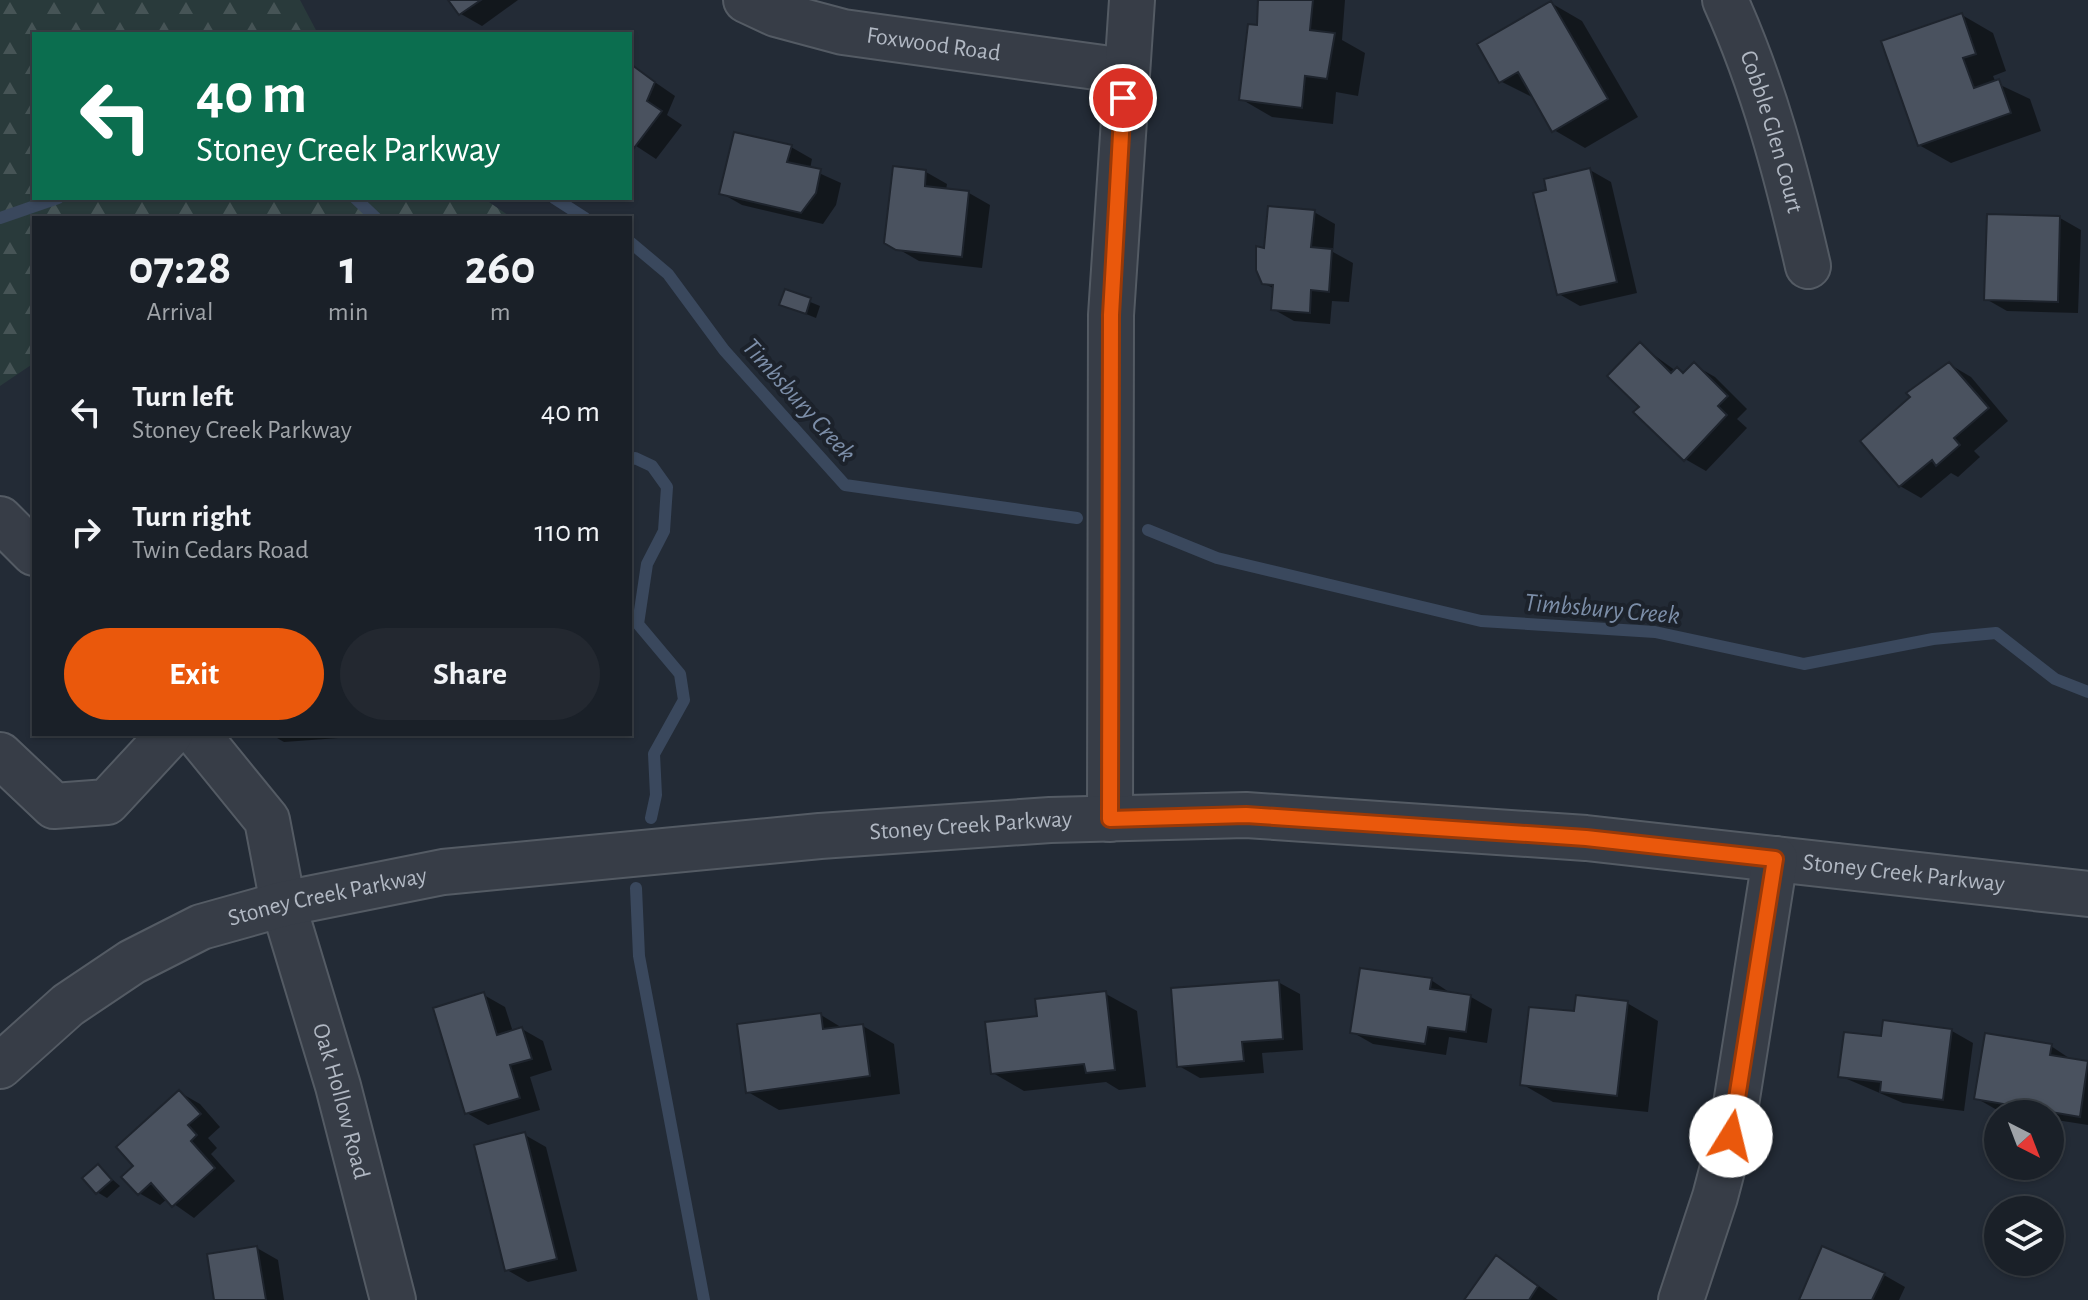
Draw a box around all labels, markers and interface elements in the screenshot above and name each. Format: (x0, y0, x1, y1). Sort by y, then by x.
street label: Foxwood Road (865, 23, 1002, 66)
street label: Cobble Glen Court (1735, 47, 1807, 216)
icon: left (64, 64, 168, 168)
pin (1089, 64, 1157, 132)
text: 40 m (196, 67, 307, 123)
icon: arrive (1101, 76, 1145, 120)
text: Stoney Creek Parkway (196, 132, 500, 168)
text: 07:28 (128, 245, 231, 293)
text: 1 (339, 245, 357, 293)
text: 260 (465, 245, 536, 293)
text: Arrival (146, 299, 213, 325)
text: min (328, 299, 368, 325)
text: m (490, 299, 511, 325)
water label: Timbsbury Creek (737, 333, 861, 467)
text: Turn left (132, 382, 233, 412)
icon: left (64, 390, 108, 434)
text: 40 m (541, 397, 600, 427)
text: Stoney Creek Parkway (132, 417, 352, 443)
text: Turn right (132, 502, 251, 532)
icon: right (64, 510, 108, 554)
text: 110 m (535, 517, 600, 547)
text: Twin Cedars Road (132, 537, 309, 563)
water label: Timbsbury Creek (1523, 589, 1681, 629)
button: Exit (64, 628, 324, 720)
button: Share (340, 628, 600, 720)
street label: Stoney Creek Parkway (869, 807, 1072, 845)
street label: Stoney Creek Parkway (1802, 850, 2006, 897)
street label: Stoney Creek Parkway (225, 864, 429, 931)
street label: Oak Hollow Road (308, 1021, 373, 1182)
position arrow (1689, 1094, 1773, 1178)
north arrow (1984, 1100, 2064, 1180)
map controls (1984, 1100, 2064, 1276)
button: layers (1984, 1196, 2064, 1276)

